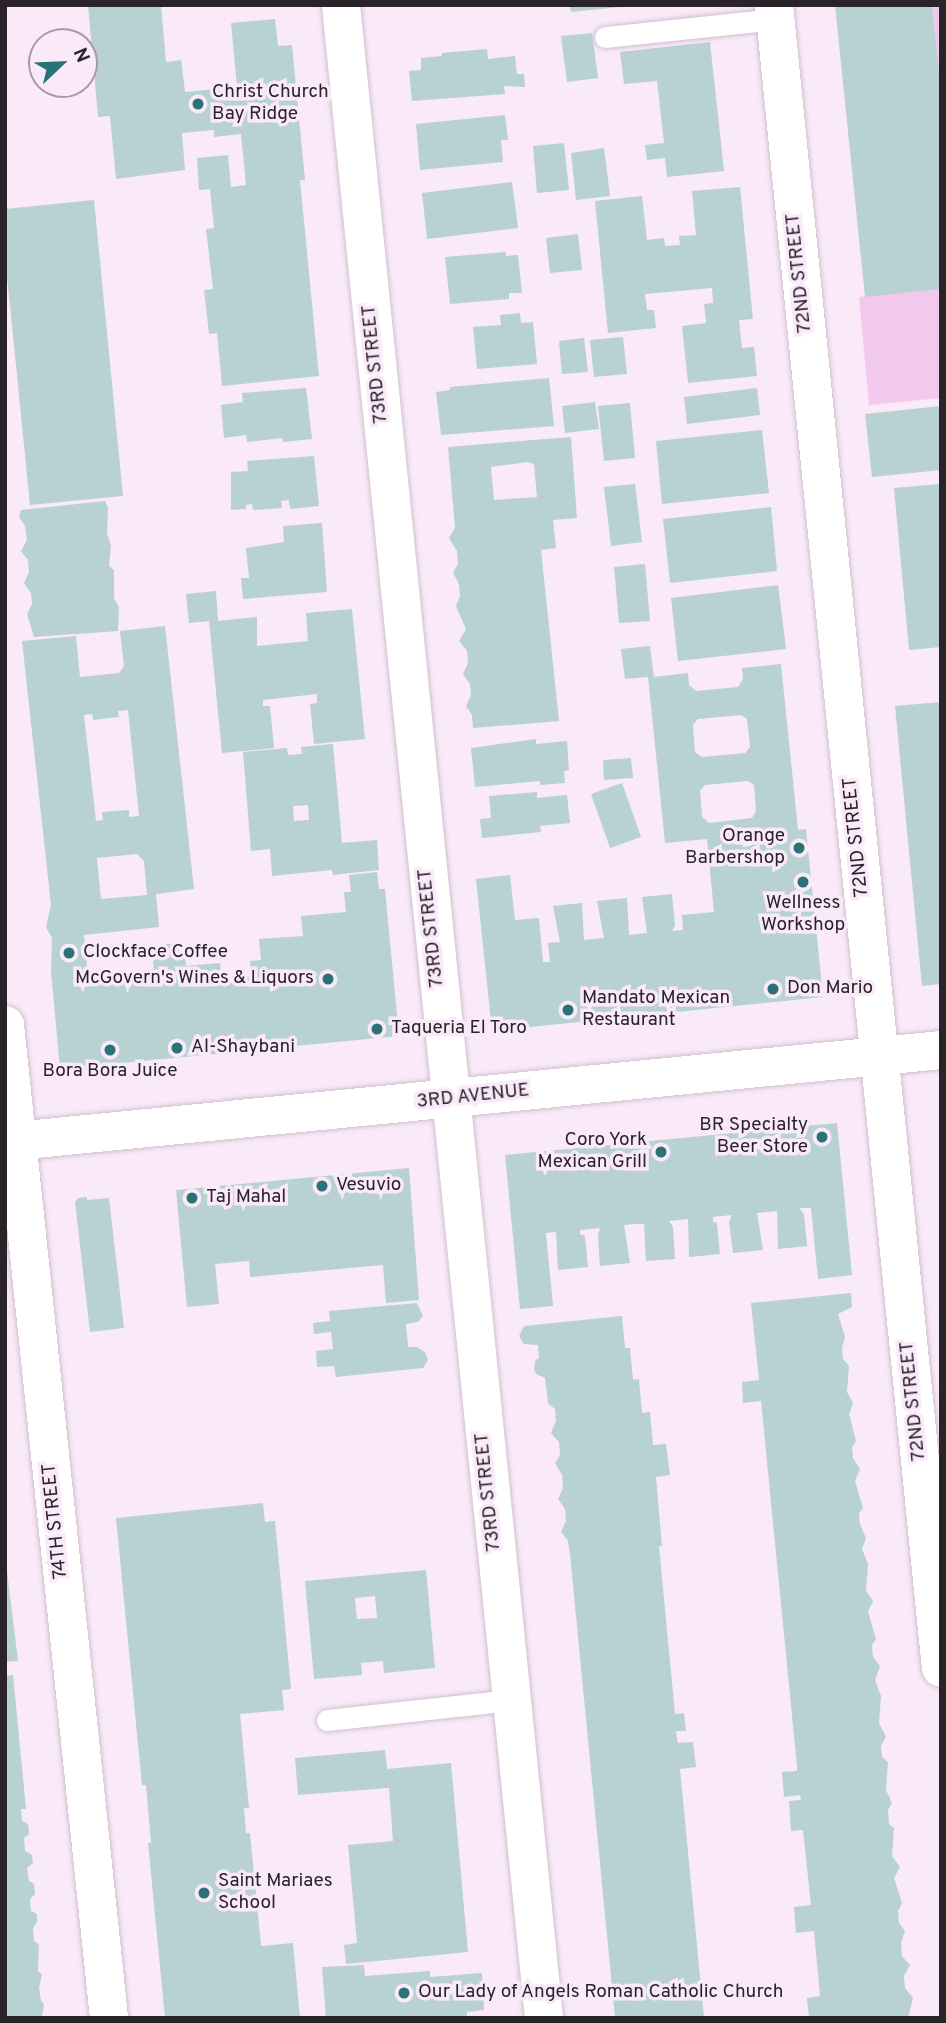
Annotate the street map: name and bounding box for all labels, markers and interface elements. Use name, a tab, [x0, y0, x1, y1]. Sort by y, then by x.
north arrow	[28, 28, 98, 98]
text: N	[67, 45, 94, 67]
place label: Christ Church Bay Ridge	[212, 82, 329, 126]
marker: Christ Church Bay Ridge	[190, 96, 206, 112]
street label: 72ND STREET	[782, 212, 818, 334]
street label: 73RD STREET	[358, 303, 394, 425]
street label: 72ND STREET	[839, 776, 875, 898]
place label: Orange Barbershop	[685, 826, 785, 870]
marker: Orange Barbershop	[791, 840, 807, 856]
street label: 73RD STREET	[414, 867, 450, 989]
marker: Wellness Workshop	[795, 874, 811, 890]
place label: Wellness Workshop	[761, 893, 845, 937]
place label: Clockface Coffee	[83, 942, 228, 964]
marker: Clockface Coffee	[61, 945, 77, 961]
place label: McGovern's Wines & Liquors	[75, 968, 314, 990]
marker: McGovern's Wines & Liquors	[320, 971, 336, 987]
place label: Don Mario	[787, 978, 873, 1000]
marker: Don Mario	[765, 981, 781, 997]
place label: Mandato Mexican Restaurant	[582, 988, 730, 1032]
marker: Mandato Mexican Restaurant	[560, 1002, 576, 1018]
place label: Taqueria El Toro	[391, 1018, 528, 1040]
marker: Taqueria El Toro	[369, 1021, 385, 1037]
place label: Al-Shaybani	[191, 1037, 295, 1059]
marker: Al-Shaybani	[169, 1040, 185, 1056]
marker: Bora Bora Juice	[102, 1042, 118, 1058]
place label: Bora Bora Juice	[43, 1061, 177, 1083]
street label: 3RD AVENUE	[415, 1080, 531, 1114]
place label: BR Specialty Beer Store	[699, 1115, 808, 1159]
marker: BR Specialty Beer Store	[814, 1129, 830, 1145]
place label: Coro York Mexican Grill	[538, 1130, 647, 1174]
marker: Coro York Mexican Grill	[653, 1144, 669, 1160]
place label: Vesuvio	[336, 1175, 401, 1197]
marker: Vesuvio	[314, 1178, 330, 1194]
place label: Taj Mahal	[206, 1187, 286, 1209]
marker: Taj Mahal	[184, 1190, 200, 1206]
street label: 72ND STREET	[896, 1340, 932, 1462]
street label: 73RD STREET	[471, 1431, 507, 1553]
street label: 74TH STREET	[39, 1462, 73, 1580]
place label: Saint Mariaes School	[218, 1871, 333, 1915]
marker: Saint Mariaes School	[196, 1885, 212, 1901]
place label: Our Lady of Angels Roman Catholic Church	[418, 1982, 784, 2004]
marker: Our Lady of Angels Roman Catholic Church	[396, 1985, 412, 2001]

